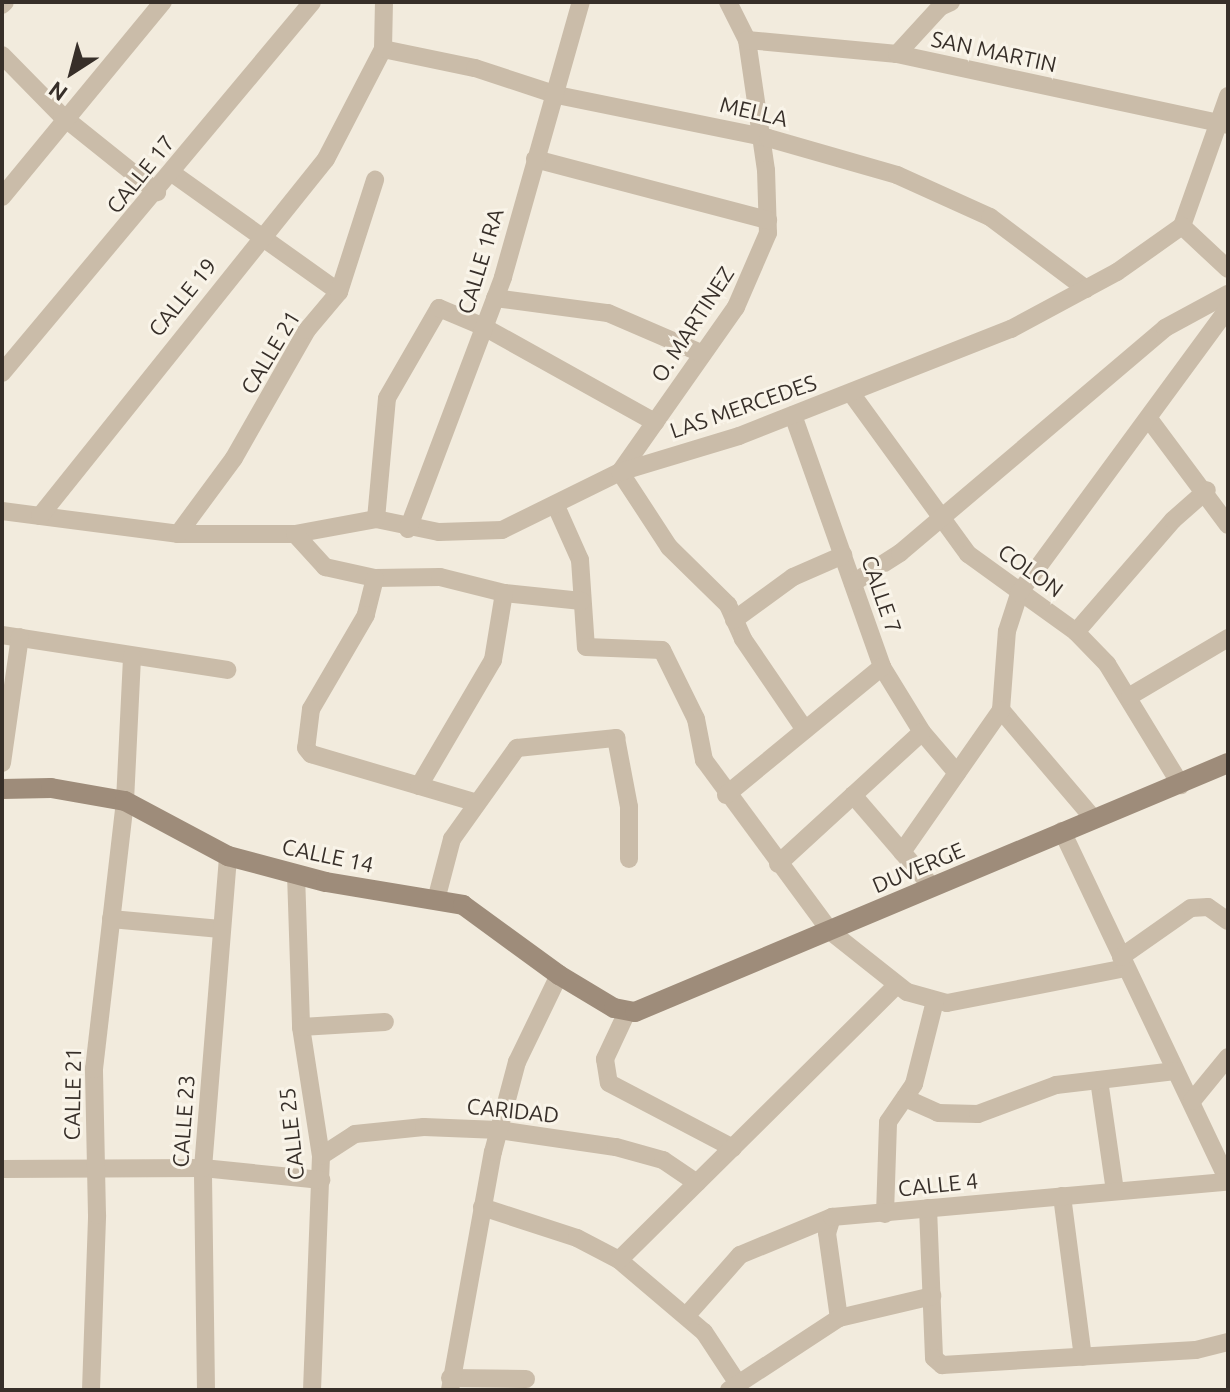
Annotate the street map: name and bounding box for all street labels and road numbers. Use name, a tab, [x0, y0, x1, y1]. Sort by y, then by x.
street label: SAN MARTIN	[929, 25, 1059, 77]
street label: MELLA	[718, 90, 790, 132]
street label: CALLE 17	[101, 130, 179, 218]
street label: CALLE 1RA	[451, 205, 509, 317]
street label: CALLE 19	[143, 253, 221, 341]
street label: O. MARTINEZ	[645, 261, 739, 387]
street label: CALLE 21	[235, 305, 305, 399]
street label: LAS MERCEDES	[666, 369, 820, 443]
street label: COLON	[993, 538, 1069, 602]
street label: CALLE 7	[856, 552, 908, 636]
street label: CALLE 14	[280, 832, 376, 878]
street label: DUVERGE	[868, 836, 968, 898]
street label: CALLE 21	[58, 1047, 86, 1141]
street label: CALLE 23	[167, 1074, 199, 1168]
street label: CALLE 25	[273, 1086, 309, 1182]
street label: CARIDAD	[465, 1092, 561, 1128]
street label: CALLE 4	[897, 1167, 979, 1201]

